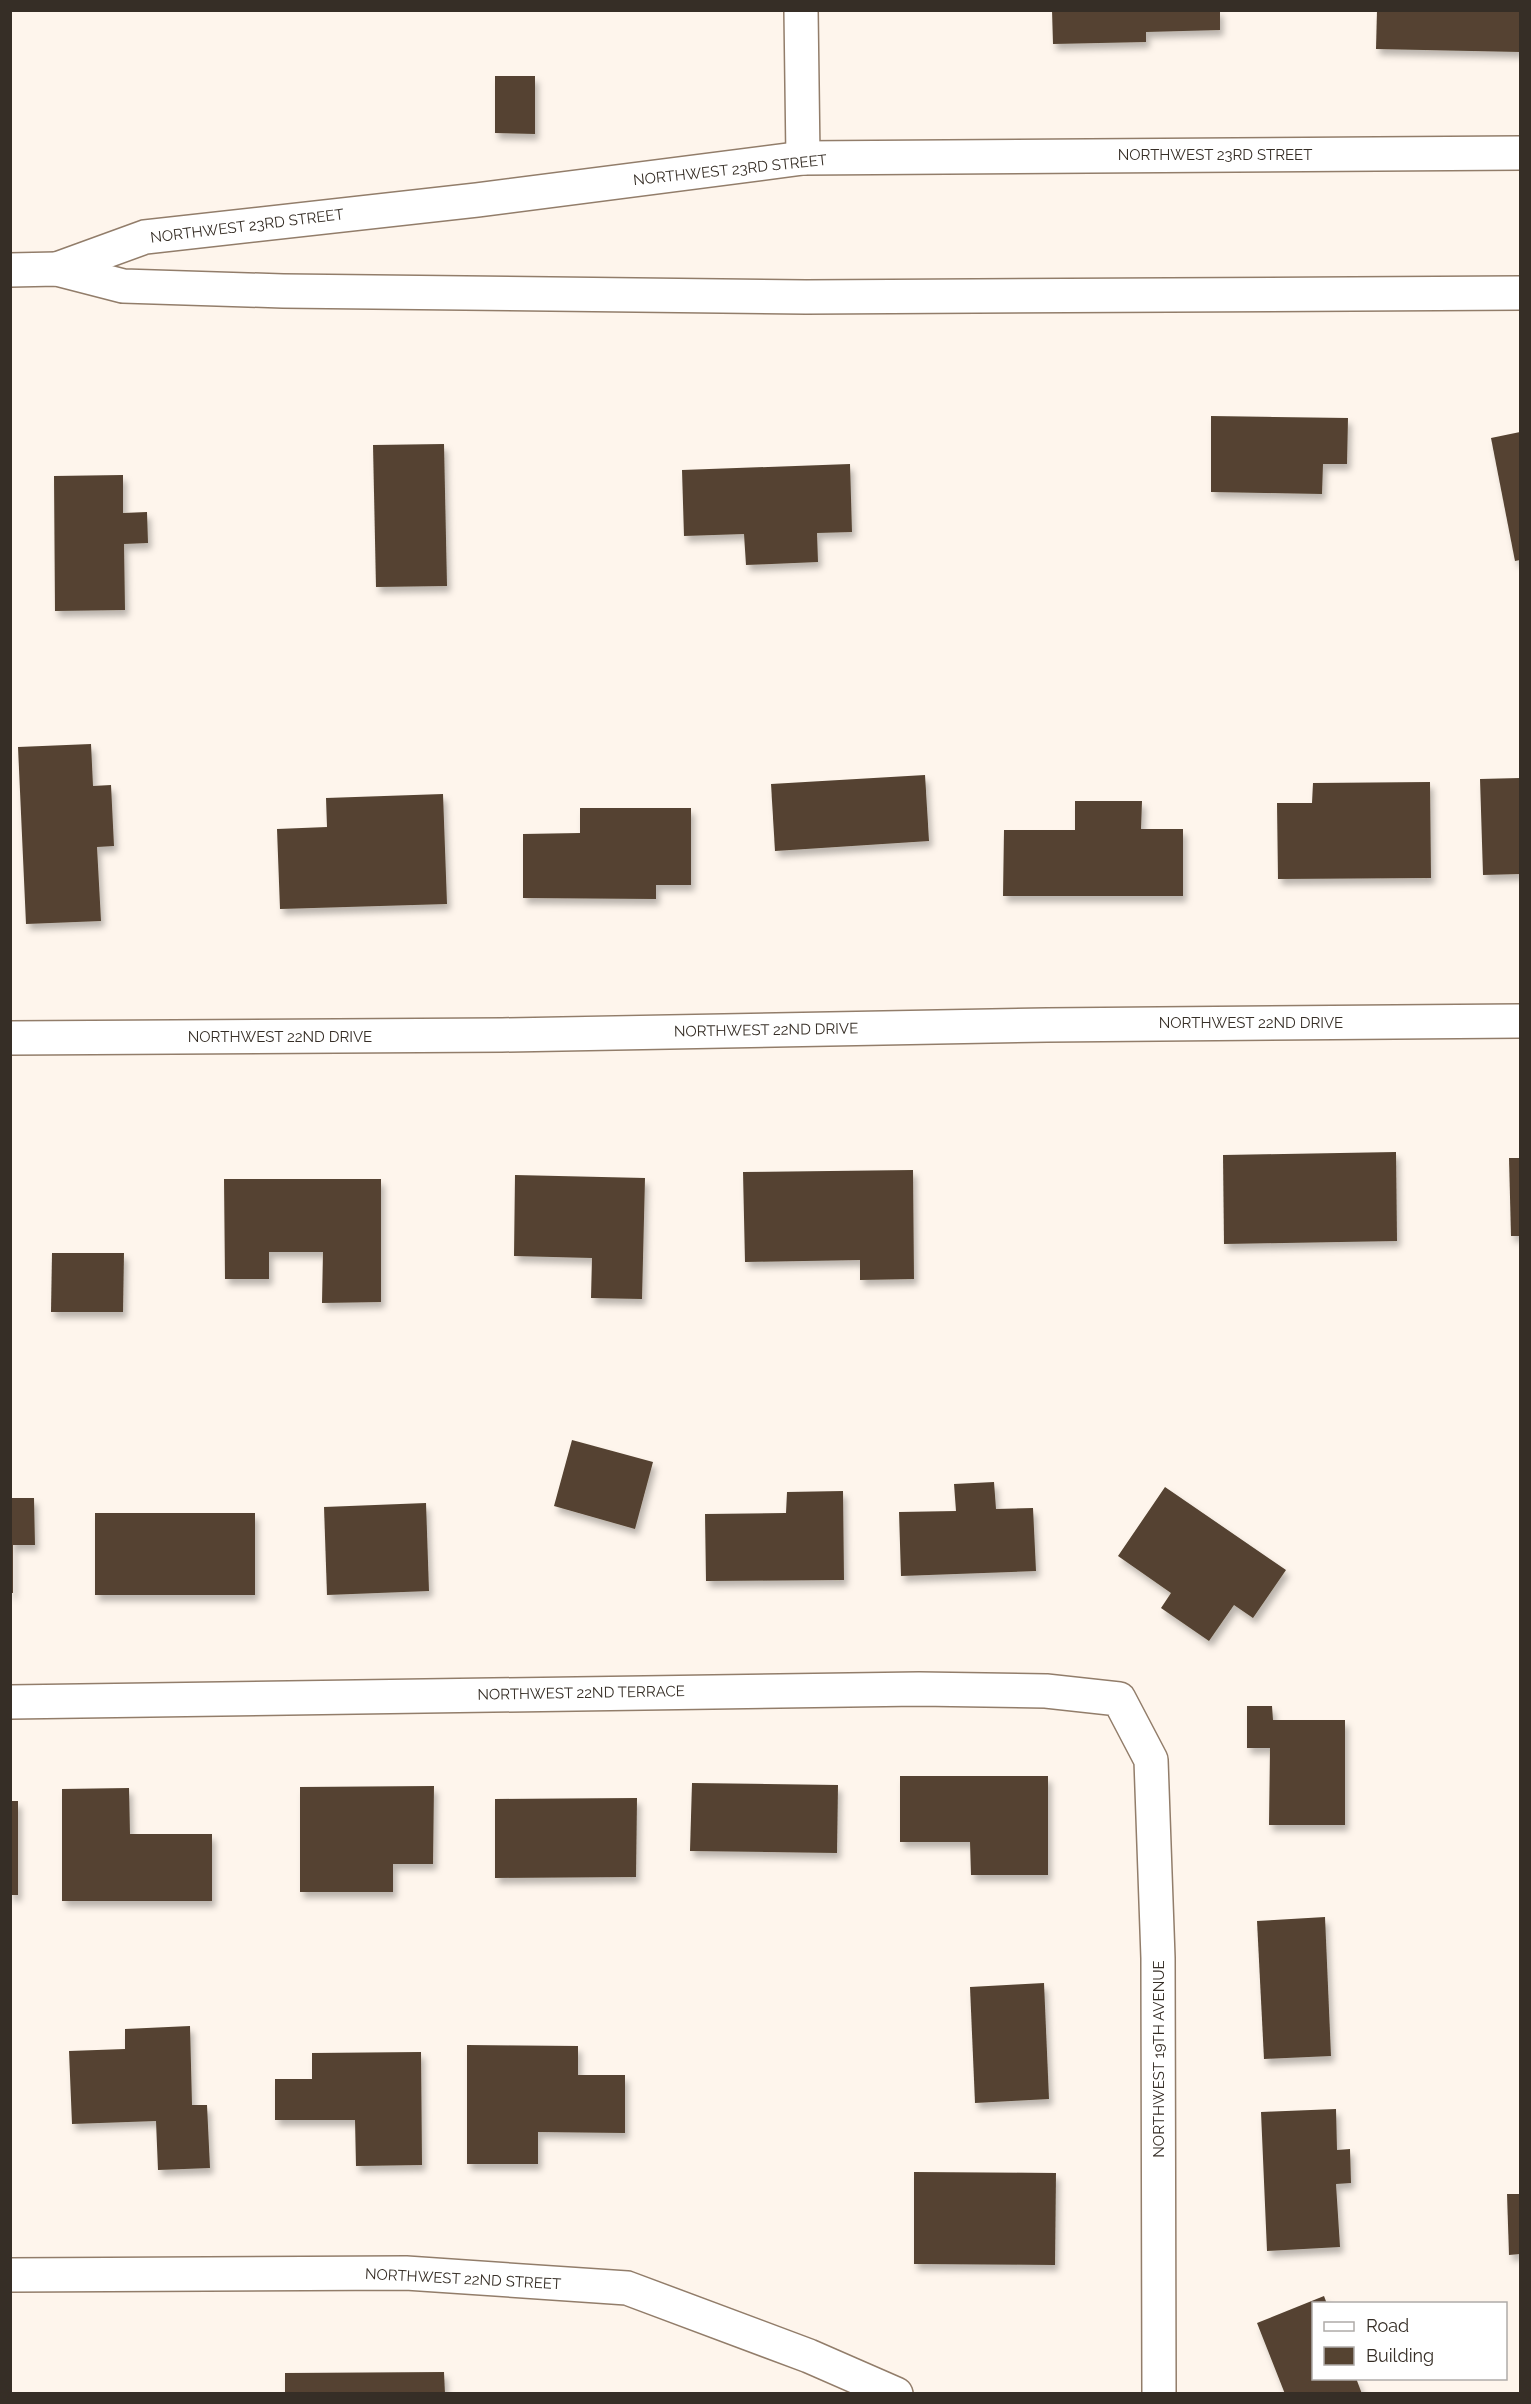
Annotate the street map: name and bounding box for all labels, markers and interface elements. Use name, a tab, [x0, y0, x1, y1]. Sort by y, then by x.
street label: NORTHWEST 23RD STREET	[1118, 146, 1312, 164]
street label: NORTHWEST 23RD STREET	[632, 151, 828, 189]
street label: NORTHWEST 23RD STREET	[149, 205, 345, 247]
street label: NORTHWEST 22ND DRIVE	[1159, 1014, 1343, 1032]
street label: NORTHWEST 22ND DRIVE	[674, 1019, 858, 1041]
street label: NORTHWEST 22ND DRIVE	[188, 1028, 372, 1046]
street label: NORTHWEST 22ND TERRACE	[477, 1682, 685, 1704]
street label: NORTHWEST 19TH AVENUE	[1150, 1960, 1168, 2158]
street label: NORTHWEST 22ND STREET	[364, 2265, 562, 2293]
legend	[1312, 2302, 1507, 2380]
text: Road	[1366, 2315, 1409, 2336]
text: Building	[1366, 2345, 1434, 2366]

